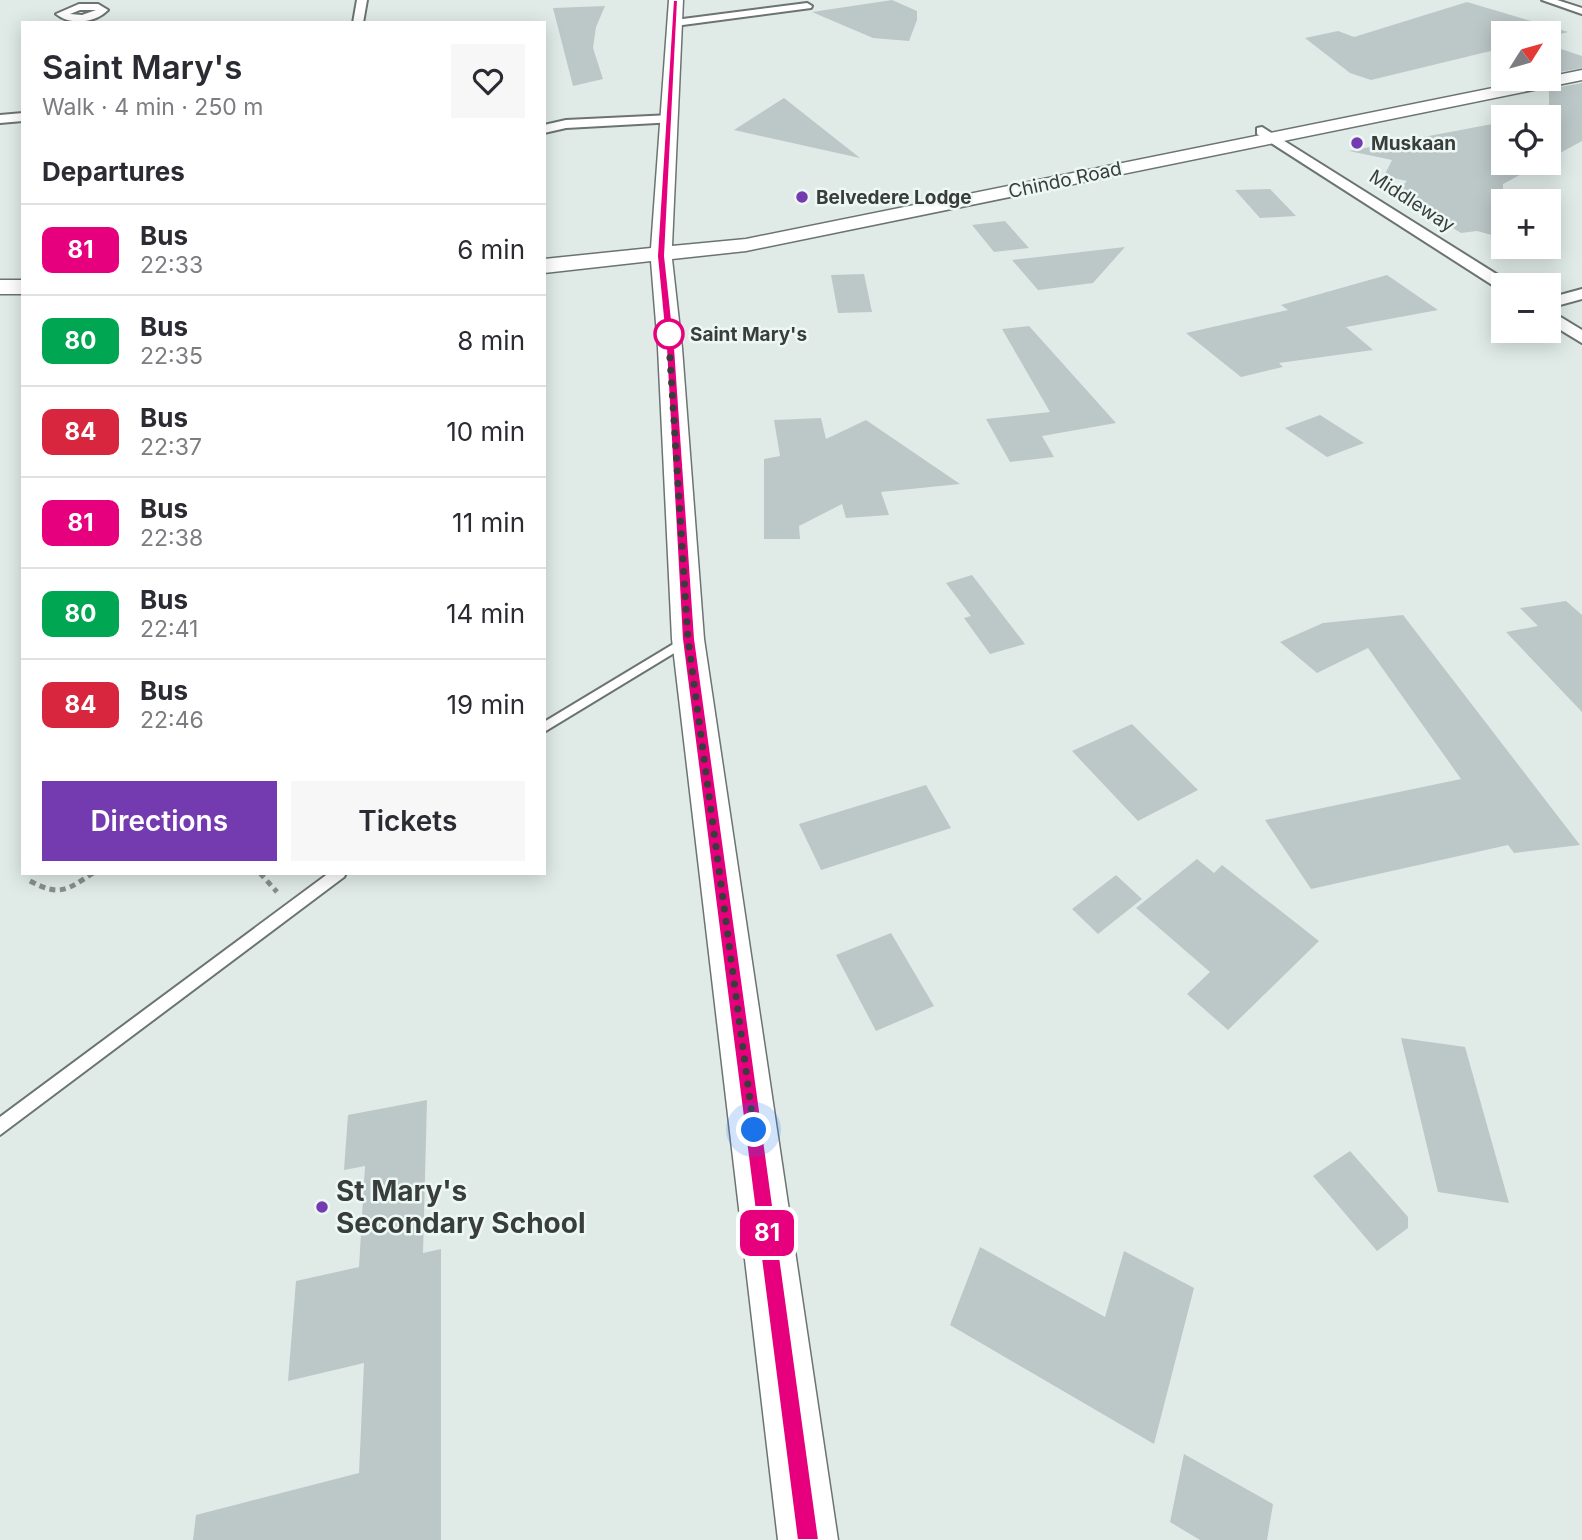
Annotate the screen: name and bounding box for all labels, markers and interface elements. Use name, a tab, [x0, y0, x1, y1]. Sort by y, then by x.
north arrow	[1491, 21, 1561, 91]
map controls	[1491, 21, 1561, 343]
button: heart	[451, 44, 525, 118]
text: Saint Mary's	[42, 47, 242, 87]
text: Walk · 4 min · 250 m	[42, 93, 264, 121]
button: locate	[1491, 105, 1561, 175]
place label: Muskaan	[1371, 132, 1456, 155]
marker: Muskaan	[1349, 135, 1365, 151]
text: Departures	[42, 156, 185, 187]
street label: Chindo Road	[1006, 157, 1124, 203]
street label: Middleway	[1365, 165, 1459, 237]
place label: Belvedere Lodge	[816, 186, 972, 209]
marker: Belvedere Lodge	[794, 189, 810, 205]
button: +	[1491, 189, 1561, 259]
text: Bus	[140, 220, 188, 251]
text: 6 min	[457, 234, 525, 265]
text: 81	[68, 235, 93, 264]
text: 22:33	[140, 251, 203, 279]
button: −	[1491, 273, 1561, 343]
text: Bus	[140, 311, 188, 342]
marker: Saint Mary's	[654, 319, 684, 349]
place label: Saint Mary's	[690, 323, 807, 346]
text: 8 min	[457, 325, 525, 356]
text: 80	[65, 326, 96, 355]
text: 22:35	[140, 342, 203, 370]
text: Bus	[140, 402, 188, 433]
text: 10 min	[446, 416, 525, 447]
text: 84	[65, 417, 96, 446]
text: 22:37	[140, 433, 202, 461]
text: Bus	[140, 493, 188, 524]
text: 11 min	[452, 507, 525, 538]
text: 81	[68, 508, 93, 537]
text: 22:38	[140, 524, 203, 552]
text: Bus	[140, 584, 188, 615]
text: 14 min	[446, 598, 525, 629]
text: 80	[65, 599, 96, 628]
text: 22:41	[140, 615, 198, 643]
text: Bus	[140, 675, 188, 706]
text: 19 min	[447, 689, 525, 720]
text: 84	[65, 690, 96, 719]
text: 22:46	[140, 706, 204, 734]
button: Directions	[42, 781, 277, 861]
button: Tickets	[291, 781, 525, 861]
your location	[736, 1112, 771, 1147]
place label: St Mary's Secondary School	[336, 1174, 586, 1240]
marker: St Mary's Secondary School	[314, 1199, 330, 1215]
line badge: 81	[736, 1210, 798, 1256]
text: 81	[754, 1218, 780, 1247]

